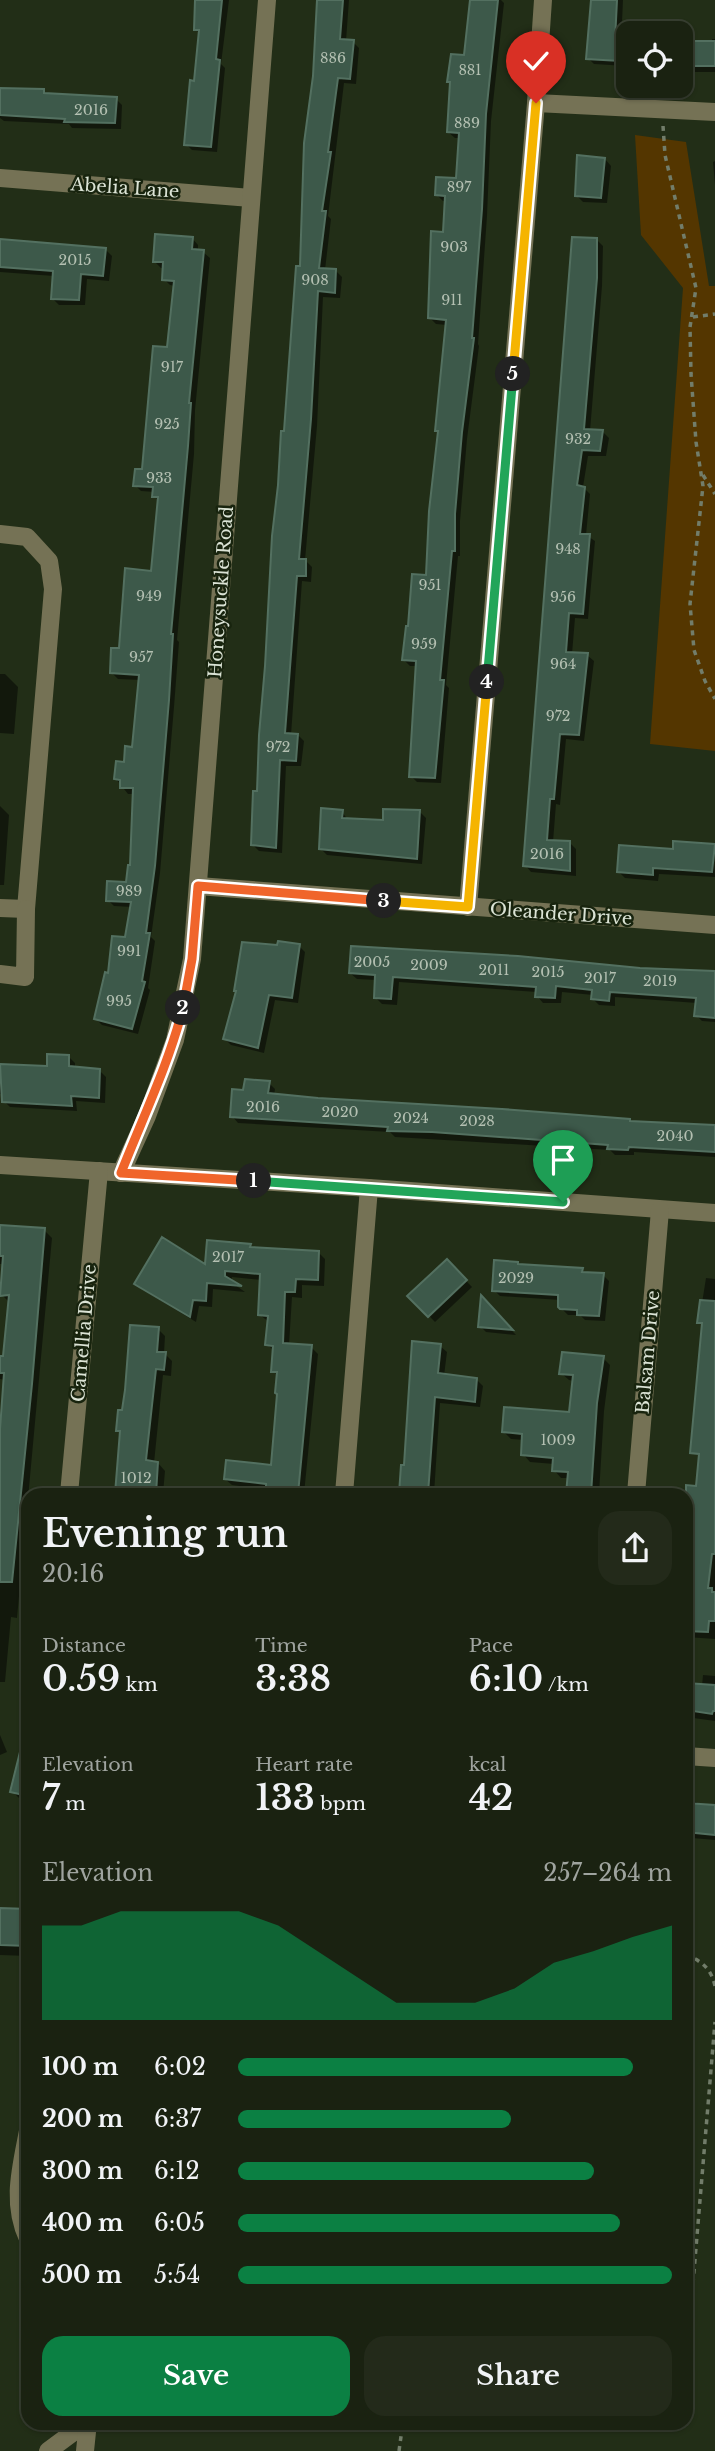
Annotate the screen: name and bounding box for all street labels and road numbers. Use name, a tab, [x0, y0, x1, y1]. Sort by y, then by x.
street label: Abelia Lane	[69, 173, 180, 203]
street label: Honeysuckle Road	[204, 506, 238, 678]
street label: Oleander Drive	[489, 898, 633, 930]
street label: Camellia Drive	[67, 1263, 101, 1403]
street label: Balsam Drive	[632, 1289, 664, 1415]

